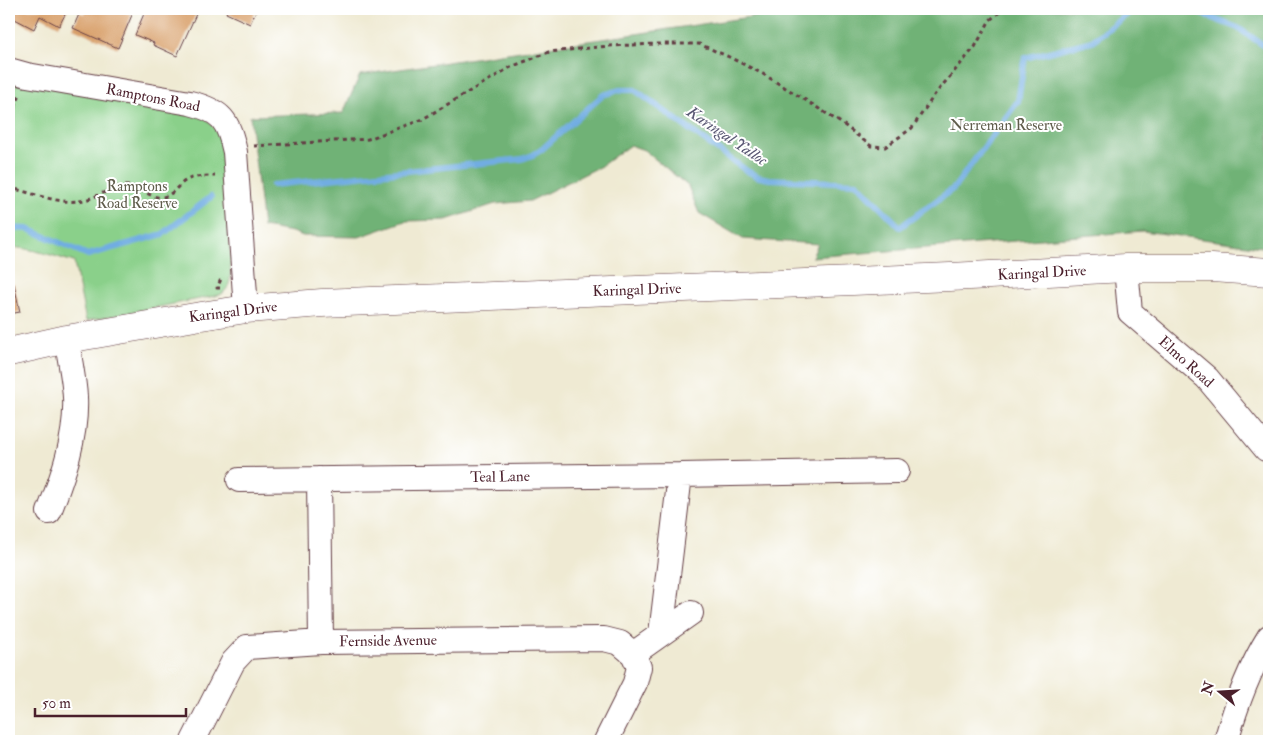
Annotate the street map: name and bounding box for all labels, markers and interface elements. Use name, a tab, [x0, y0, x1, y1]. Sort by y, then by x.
street label: Ramptons Road	[104, 80, 202, 118]
water label: Karingal Yalloc	[682, 101, 772, 171]
park label: Nerreman Reserve	[950, 116, 1062, 135]
park label: Ramptons Road Reserve	[96, 177, 178, 213]
street label: Karingal Drive	[997, 261, 1087, 285]
street label: Karingal Drive	[592, 279, 682, 301]
street label: Karingal Drive	[188, 297, 278, 327]
street label: Elmo Road	[1154, 332, 1218, 392]
street label: Teal Lane	[470, 467, 530, 487]
street label: Fernside Avenue	[339, 631, 437, 651]
north arrow	[1196, 668, 1246, 718]
text: N	[1198, 679, 1218, 698]
scale bar	[35, 685, 186, 717]
text: 50 m	[42, 694, 71, 713]

